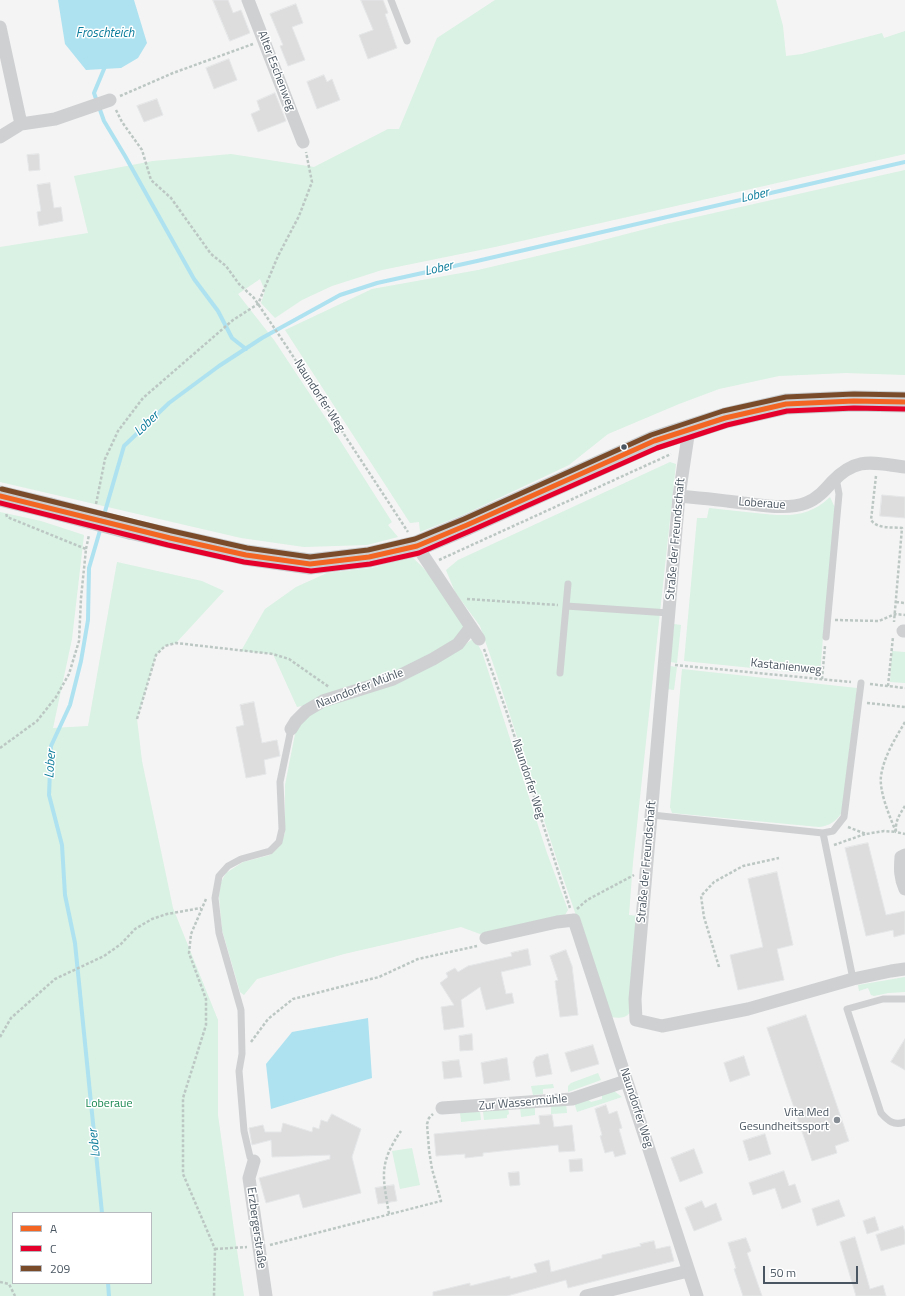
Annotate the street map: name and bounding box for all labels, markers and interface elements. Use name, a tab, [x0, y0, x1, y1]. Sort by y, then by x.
water label: Froschteich	[76, 26, 134, 42]
street label: Alter Eschenweg	[254, 29, 298, 113]
water label: Lober	[739, 185, 771, 207]
water label: Lober	[423, 258, 455, 280]
street label: Naundorfer Weg	[290, 357, 348, 435]
water label: Lober	[131, 408, 163, 440]
unlabelled marker	[619, 442, 629, 452]
street label: Straße der Freundschaft	[663, 477, 689, 601]
street label: Loberaue	[738, 495, 786, 513]
street label: Kastanienweg	[750, 656, 822, 678]
street label: Naundorfer Mühle	[314, 666, 406, 712]
street label: Naundorfer Weg	[508, 737, 548, 821]
water label: Lober	[42, 749, 60, 779]
street label: Straße der Freundschaft	[634, 800, 660, 924]
street label: Naundorfer Weg	[616, 1066, 656, 1150]
street label: Zur Wassermühle	[478, 1092, 568, 1114]
park label: Loberaue	[86, 1097, 132, 1111]
place label: Vita Med Gesundheitssport	[739, 1106, 829, 1134]
marker: Vita Med Gesundheitssport	[832, 1115, 842, 1125]
water label: Lober	[86, 1128, 104, 1158]
street label: Erzbergerstraße	[243, 1186, 269, 1270]
legend	[12, 1212, 152, 1284]
text: A	[50, 1219, 57, 1238]
text: C	[50, 1239, 57, 1258]
scale bar	[765, 1258, 860, 1284]
text: 209	[50, 1259, 70, 1278]
text: 50 m	[770, 1263, 796, 1282]

